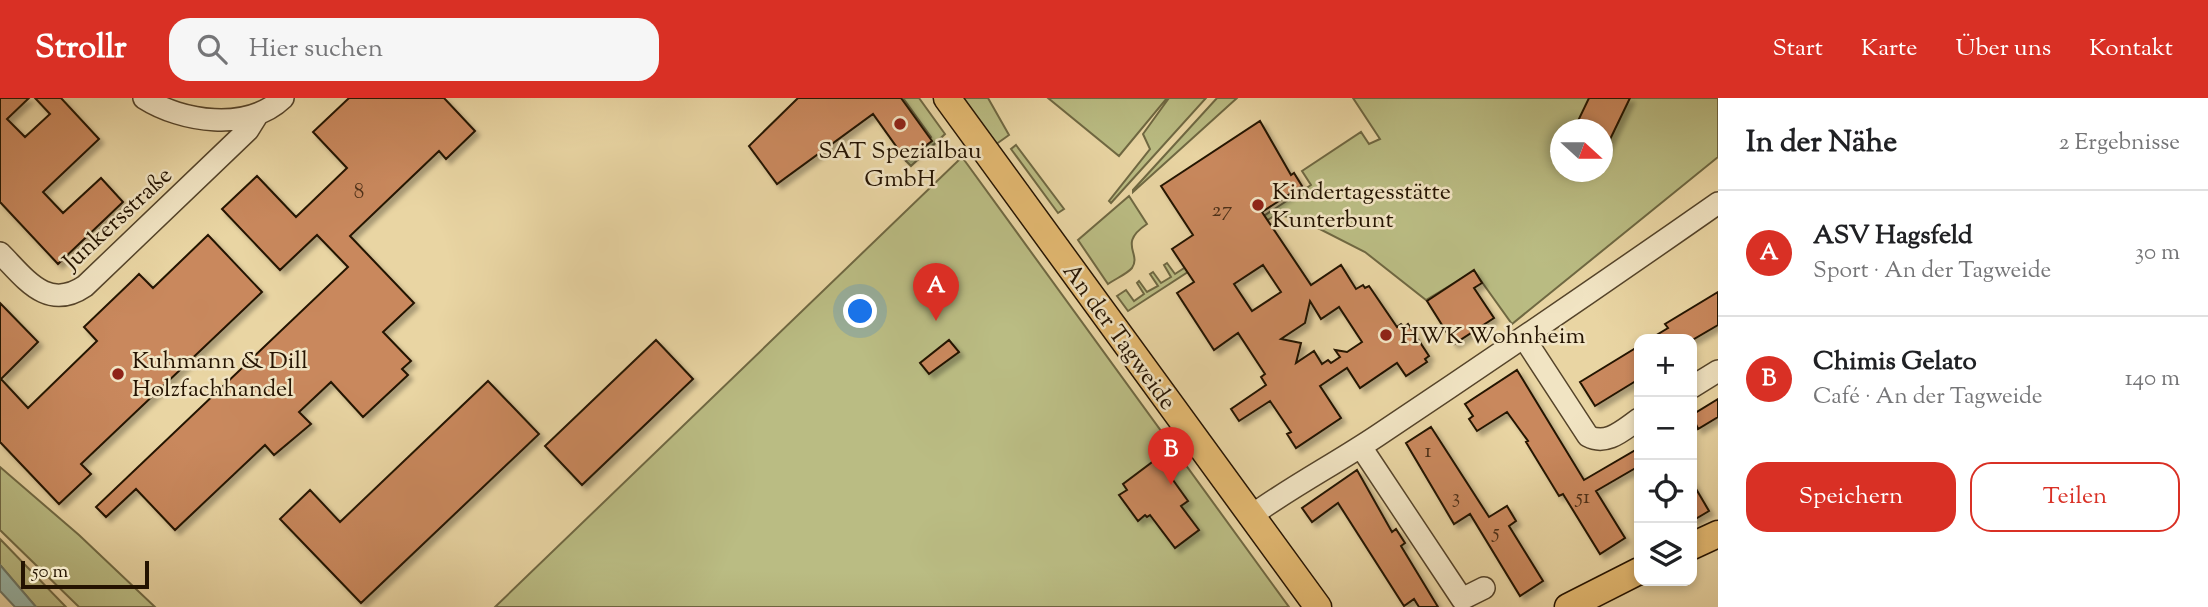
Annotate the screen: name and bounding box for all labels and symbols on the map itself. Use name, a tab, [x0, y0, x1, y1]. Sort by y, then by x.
marker: SAT Spezialbau GmbH	[892, 116, 908, 132]
north arrow	[1550, 119, 1613, 182]
place label: SAT Spezialbau GmbH	[818, 135, 982, 197]
street label: Junkersstraße	[55, 160, 181, 281]
place label: Kindertagesstätte Kunterbunt	[1272, 176, 1451, 238]
house number: 8	[354, 178, 364, 208]
house number: 27	[1212, 196, 1233, 226]
marker: Kindertagesstätte Kunterbunt	[1250, 197, 1266, 213]
street label: An der Tagweide	[1053, 257, 1183, 418]
pin: A	[913, 263, 959, 321]
your location	[843, 294, 877, 328]
place label: HWK Wohnheim	[1400, 320, 1586, 354]
marker: HWK Wohnheim	[1378, 327, 1394, 343]
place label: Kuhmann & Dill Holzfachhandel	[132, 345, 308, 407]
marker: Kuhmann & Dill Holzfachhandel	[110, 366, 126, 382]
pin: B	[1148, 427, 1194, 485]
house number: 1	[1424, 437, 1432, 467]
house number: 3	[1452, 483, 1460, 513]
house number: 51	[1575, 483, 1590, 513]
house number: 5	[1491, 518, 1500, 548]
scale bar	[21, 558, 149, 590]

